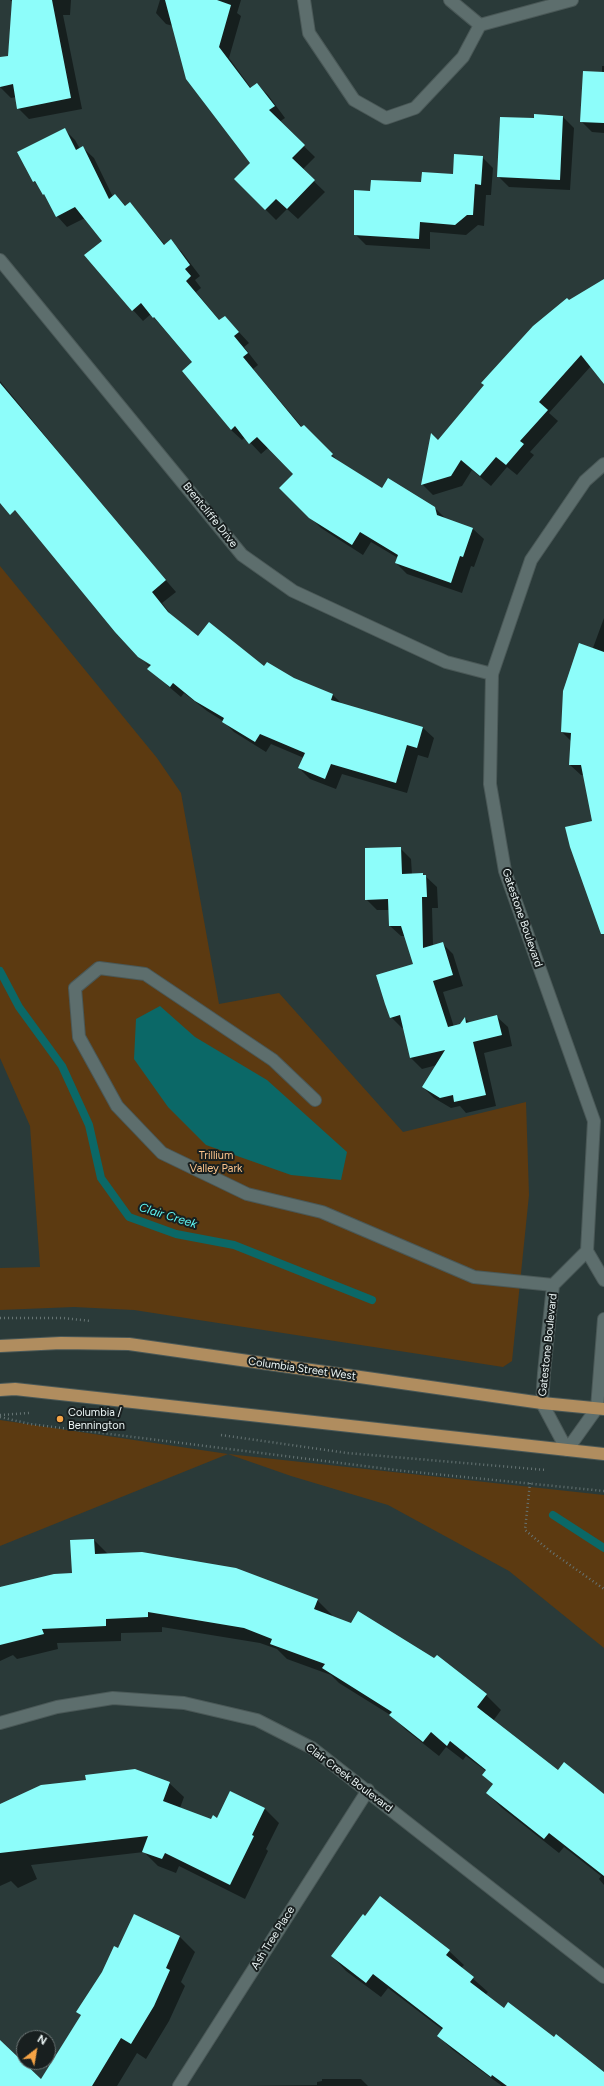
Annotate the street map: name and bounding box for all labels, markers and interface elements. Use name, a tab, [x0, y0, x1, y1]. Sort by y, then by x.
street label: Brentcliffe Drive	[180, 480, 240, 550]
street label: Gatestone Boulevard	[499, 867, 545, 969]
park label: Trillium Valley Park	[190, 1149, 242, 1175]
water label: Clair Creek	[137, 1200, 199, 1232]
street label: Gatestone Boulevard	[536, 1293, 560, 1397]
street label: Columbia Street West	[247, 1355, 357, 1383]
place label: Columbia / Bennington	[68, 1406, 125, 1432]
marker: Columbia / Bennington	[55, 1414, 65, 1424]
street label: Clair Creek Boulevard	[303, 1741, 395, 1815]
street label: Ash Tree Place	[248, 1904, 298, 1972]
north arrow	[16, 2030, 56, 2070]
text: N	[35, 2032, 49, 2048]

